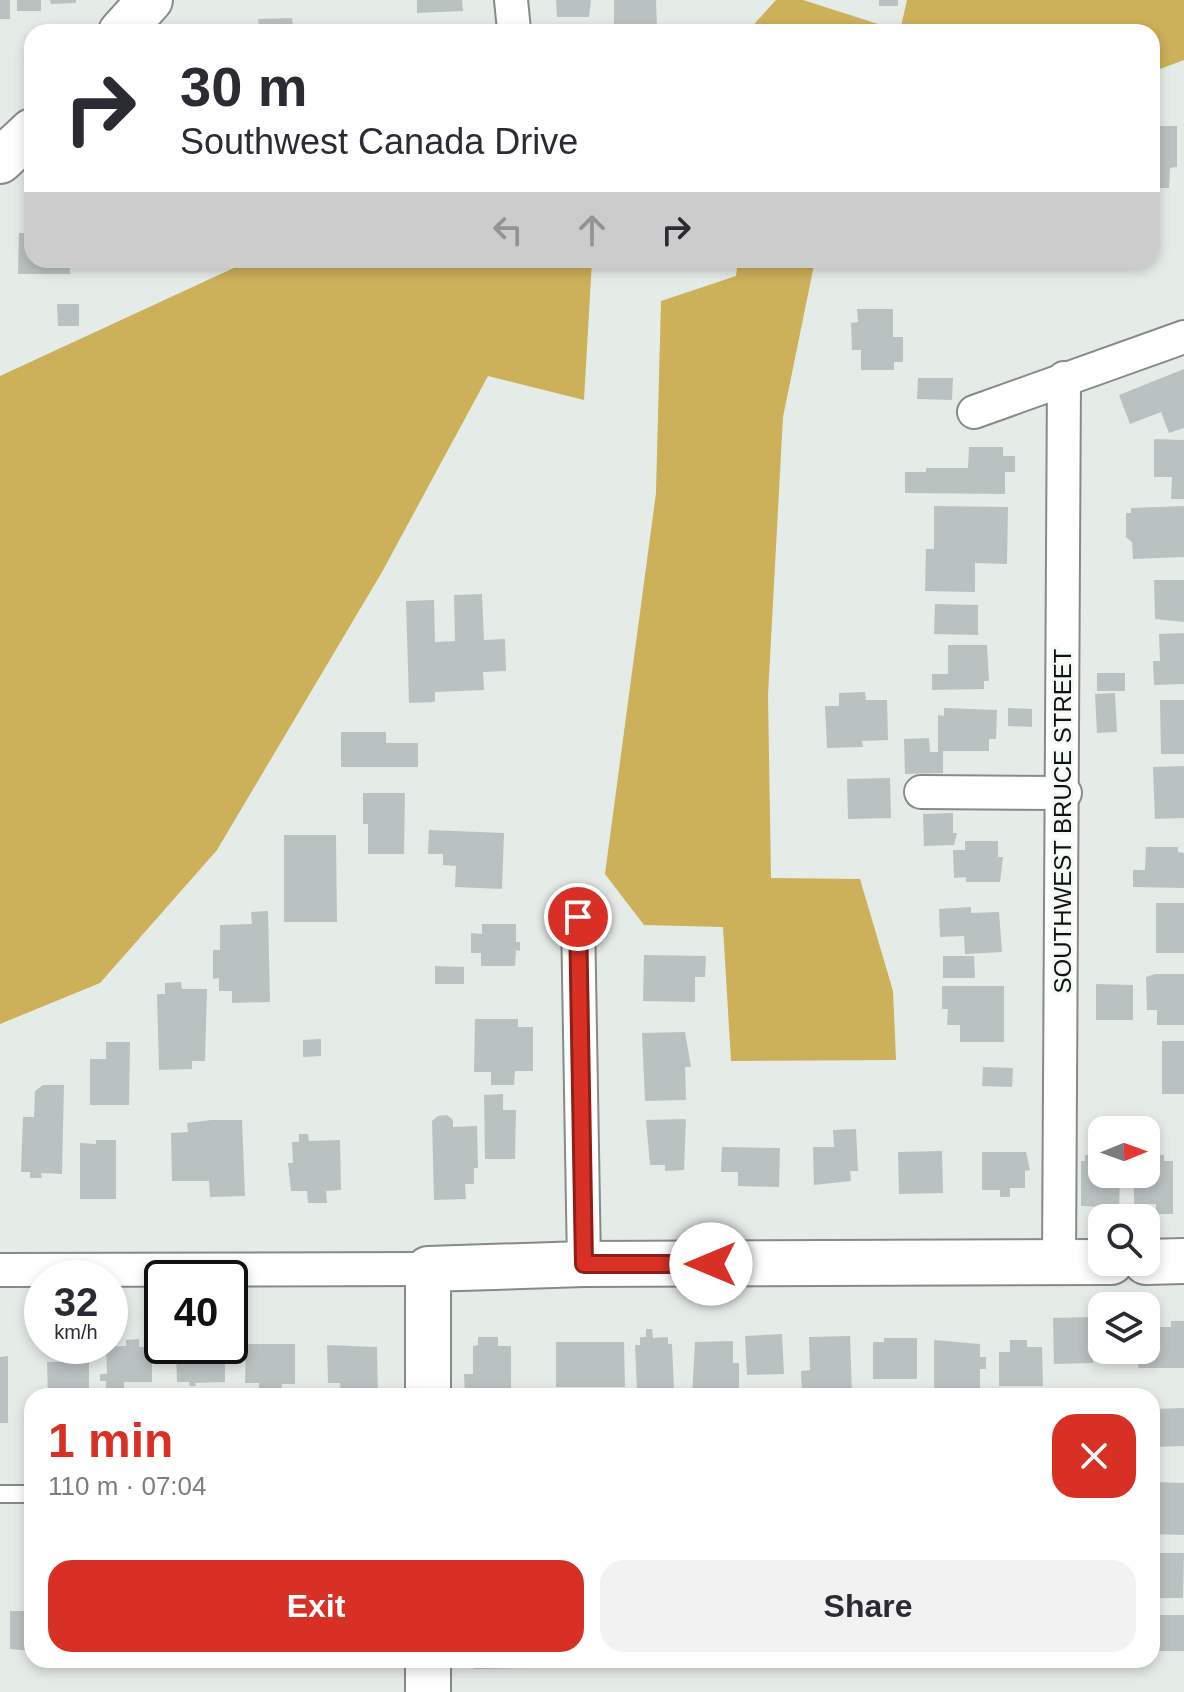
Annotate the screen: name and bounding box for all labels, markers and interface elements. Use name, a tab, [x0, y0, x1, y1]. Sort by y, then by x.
text: 30 m	[180, 55, 308, 118]
icon: right	[48, 56, 152, 160]
text: Southwest Canada Drive	[180, 121, 578, 162]
icon: left	[486, 208, 530, 252]
icon: ahead	[570, 208, 614, 252]
icon: right	[654, 208, 698, 252]
street label: SOUTHWEST BRUCE STREET	[1049, 648, 1076, 993]
pin	[544, 883, 612, 951]
icon: arrive	[556, 895, 600, 939]
north arrow	[1088, 1116, 1160, 1188]
map controls	[1088, 1116, 1160, 1364]
button: search	[1088, 1204, 1160, 1276]
position arrow	[669, 1222, 753, 1306]
speed limit sign: 40	[144, 1260, 248, 1364]
text: 32	[54, 1280, 98, 1324]
button: layers	[1088, 1292, 1160, 1364]
text: km/h	[54, 1321, 98, 1343]
text: 1 min	[48, 1414, 173, 1467]
button: close	[1052, 1414, 1136, 1498]
text: 110 m · 07:04	[48, 1471, 207, 1501]
button: Exit	[48, 1560, 584, 1652]
button: Share	[600, 1560, 1136, 1652]

